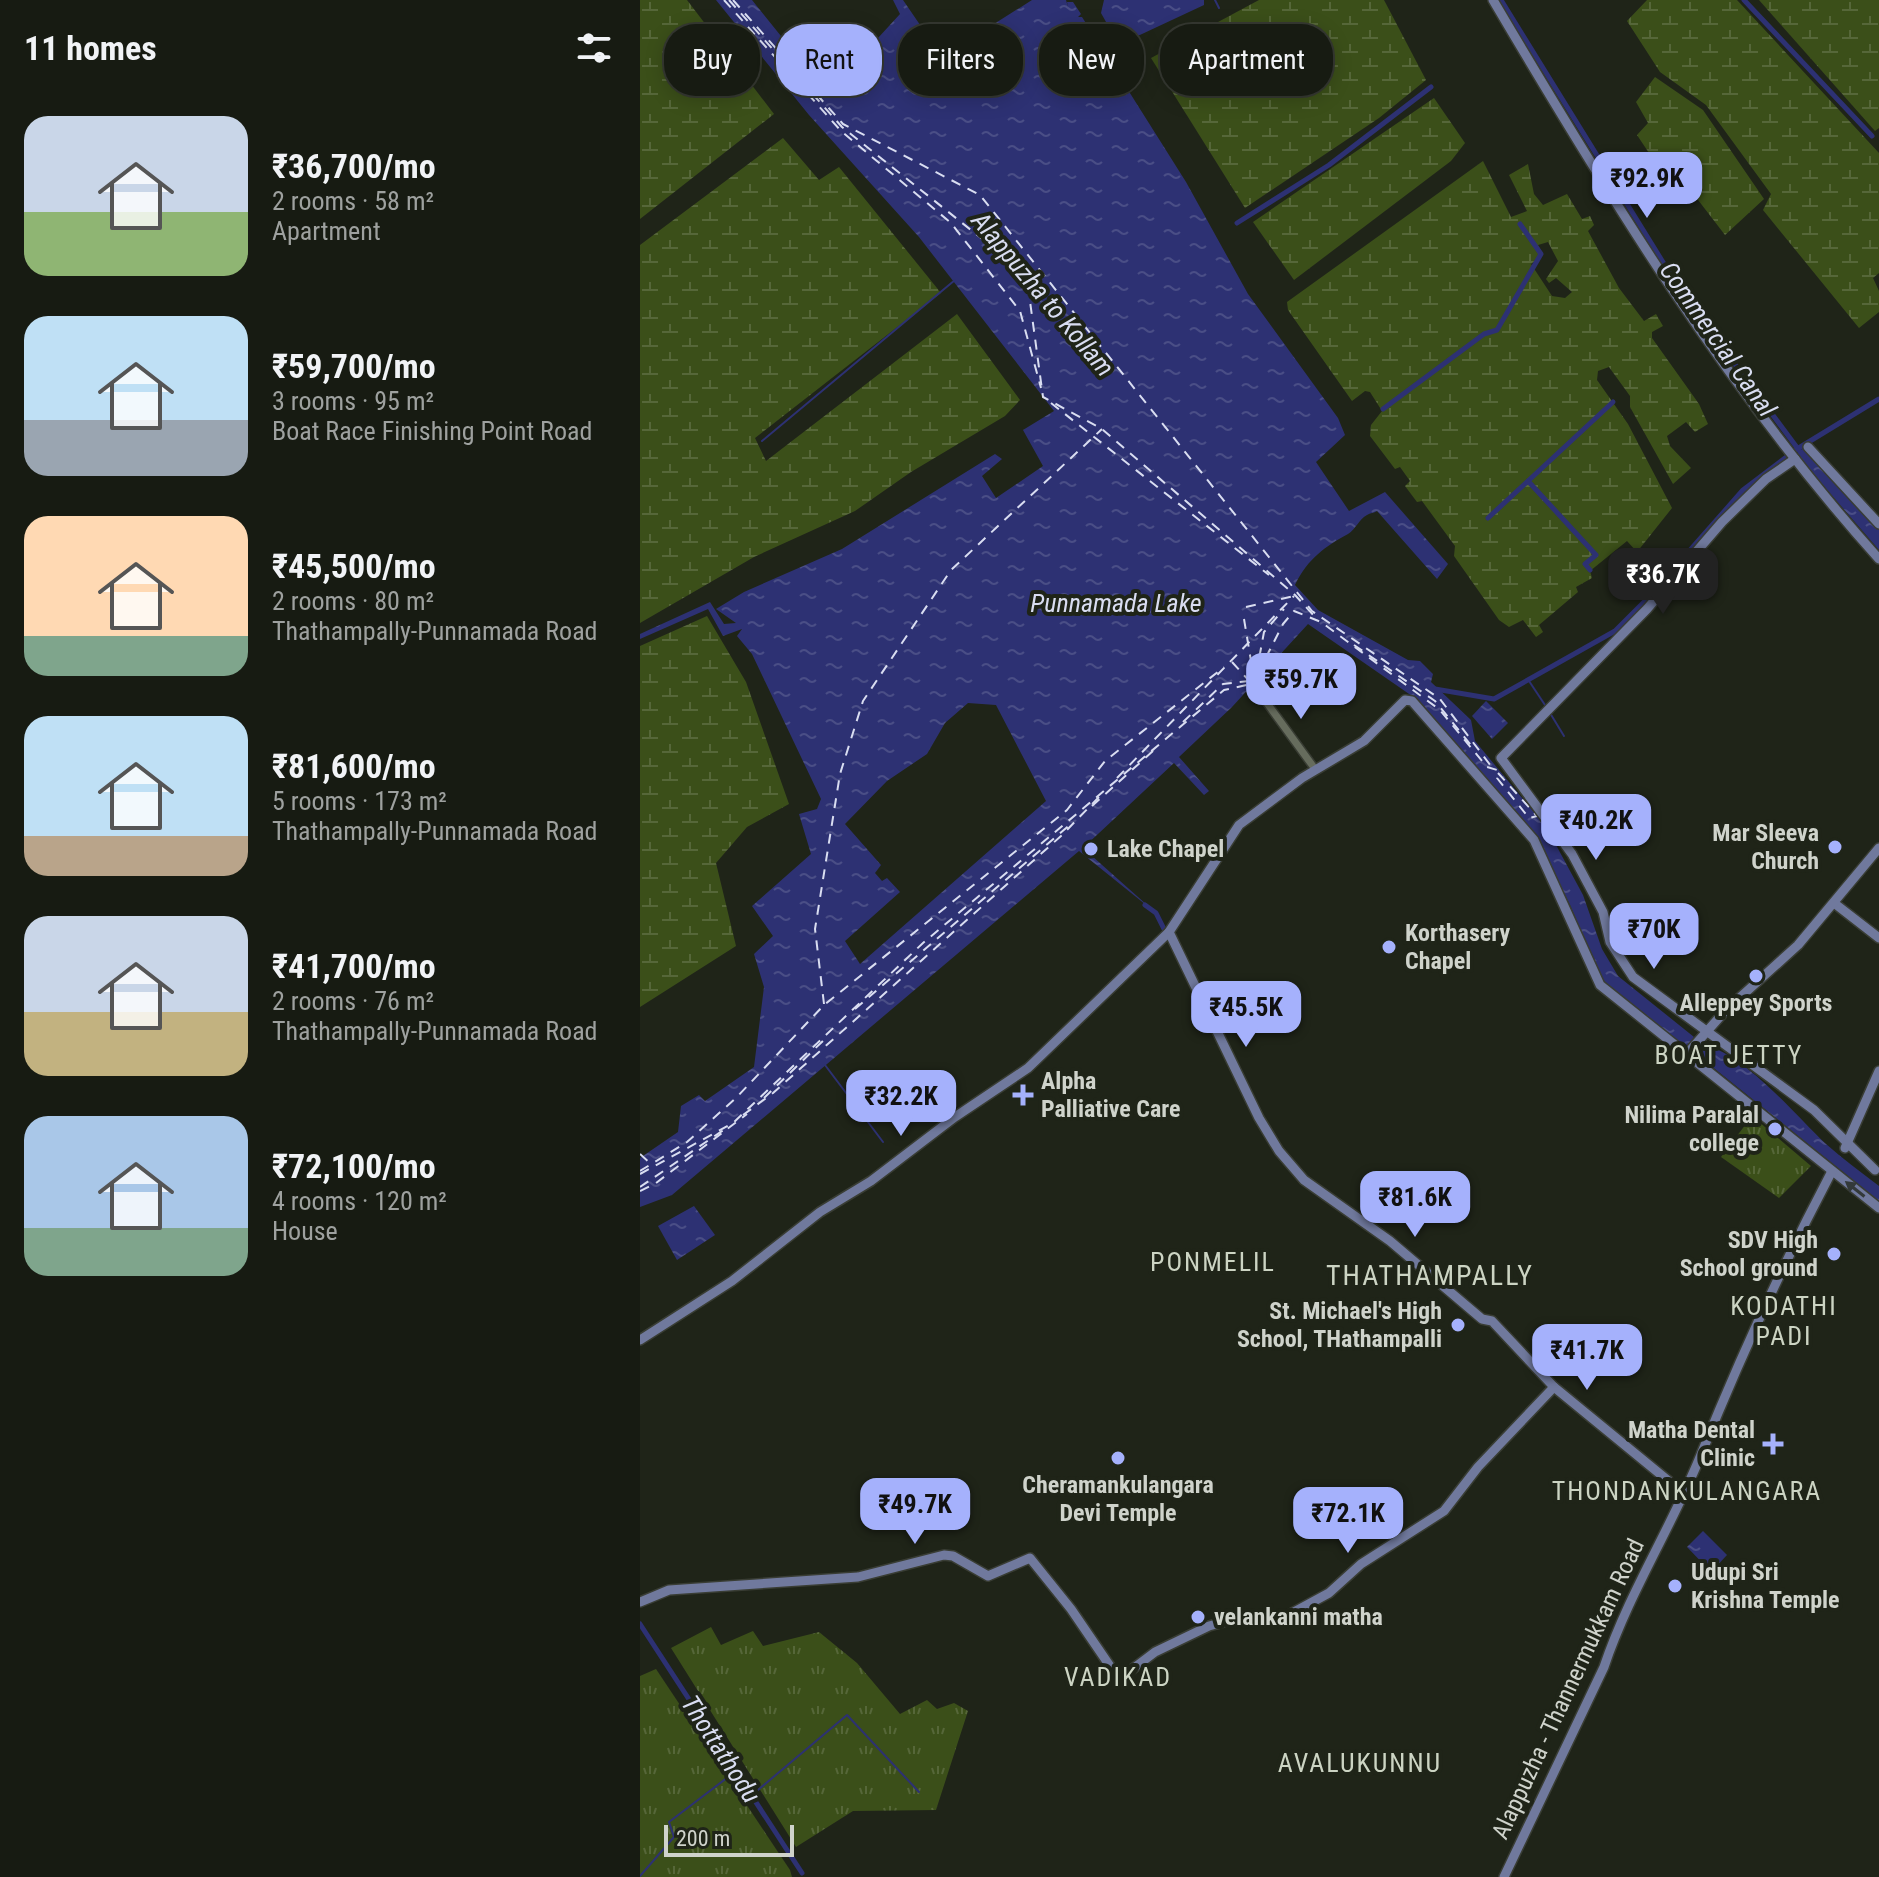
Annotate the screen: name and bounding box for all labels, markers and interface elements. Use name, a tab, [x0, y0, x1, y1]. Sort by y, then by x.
chip: Buy	[664, 24, 760, 96]
chip: Rent	[776, 24, 882, 96]
chip: Filters	[898, 24, 1023, 96]
chip: New	[1039, 24, 1144, 96]
chip: Apartment	[1160, 24, 1333, 96]
icon: filters	[572, 26, 616, 70]
text: 11 homes	[24, 28, 157, 68]
text: ₹36,700/mo	[272, 146, 436, 186]
icon: home	[88, 148, 184, 244]
pin: ₹92.9K	[1582, 152, 1712, 220]
text: ₹92.9K	[1610, 163, 1684, 193]
text: 2 rooms · 58 m²	[272, 186, 434, 216]
water label: Alappuzha to Kollam	[965, 205, 1120, 382]
text: Apartment	[272, 216, 381, 246]
water label: Commercial Canal	[1654, 256, 1783, 423]
text: ₹59,700/mo	[272, 346, 436, 386]
icon: home	[88, 348, 184, 444]
text: 3 rooms · 95 m²	[272, 386, 434, 416]
text: Boat Race Finishing Point Road	[272, 416, 592, 446]
text: ₹45,500/mo	[272, 546, 436, 586]
icon: home	[88, 548, 184, 644]
pin: ₹36.7K	[1598, 548, 1728, 616]
text: ₹36.7K	[1626, 559, 1700, 589]
text: 2 rooms · 80 m²	[272, 586, 434, 616]
water label: Punnamada Lake	[1030, 588, 1202, 618]
text: Thathampally-Punnamada Road	[272, 616, 597, 646]
pin: ₹59.7K	[1236, 653, 1366, 721]
text: ₹59.7K	[1264, 664, 1338, 694]
text: ₹81,600/mo	[272, 746, 436, 786]
icon: home	[88, 748, 184, 844]
text: 5 rooms · 173 m²	[272, 786, 447, 816]
pin: ₹40.2K	[1531, 794, 1661, 862]
text: ₹40.2K	[1559, 805, 1633, 835]
text: Thathampally-Punnamada Road	[272, 816, 597, 846]
place label: Mar Sleeva Church	[1712, 819, 1819, 875]
place label: Lake Chapel	[1107, 835, 1224, 863]
marker: Mar Sleeva Church	[1826, 838, 1844, 856]
marker: Lake Chapel	[1082, 840, 1100, 858]
pin: ₹70K	[1607, 903, 1701, 971]
text: ₹70K	[1628, 914, 1680, 944]
place label: Korthasery Chapel	[1405, 919, 1510, 975]
marker: Korthasery Chapel	[1380, 938, 1398, 956]
text: ₹41,700/mo	[272, 946, 436, 986]
icon: home	[88, 948, 184, 1044]
marker: Alleppey Sports	[1747, 967, 1765, 985]
pin: ₹45.5K	[1181, 981, 1311, 1049]
text: 2 rooms · 76 m²	[272, 986, 434, 1016]
place label: Alleppey Sports	[1680, 989, 1832, 1017]
text: ₹45.5K	[1209, 992, 1283, 1022]
text: Thathampally-Punnamada Road	[272, 1016, 597, 1046]
district label: BOAT JETTY	[1655, 1040, 1803, 1070]
place label: Alpha Palliative Care	[1041, 1067, 1181, 1123]
pin: ₹32.2K	[836, 1070, 966, 1138]
text: ₹32.2K	[864, 1081, 938, 1111]
marker: Alpha Palliative Care	[1012, 1084, 1034, 1106]
place label: Nilima Paralal college	[1624, 1101, 1759, 1157]
marker: Nilima Paralal college	[1766, 1120, 1784, 1138]
text: ₹72,100/mo	[272, 1146, 436, 1186]
icon: home	[88, 1148, 184, 1244]
pin: ₹81.6K	[1350, 1171, 1480, 1239]
text: ₹81.6K	[1378, 1182, 1452, 1212]
one-way arrow	[1845, 1182, 1865, 1198]
text: 4 rooms · 120 m²	[272, 1186, 447, 1216]
text: House	[272, 1216, 338, 1246]
place label: SDV High School ground	[1680, 1226, 1818, 1282]
marker: SDV High School ground	[1825, 1245, 1843, 1263]
district label: PONMELIL	[1150, 1247, 1276, 1277]
district label: THATHAMPALLY	[1326, 1259, 1534, 1292]
district label: KODATHI PADI	[1730, 1291, 1838, 1351]
place label: St. Michael's High School, THathampalli	[1237, 1297, 1442, 1353]
marker: St. Michael's High School, THathampalli	[1449, 1316, 1467, 1334]
pin: ₹41.7K	[1522, 1324, 1652, 1392]
text: ₹41.7K	[1550, 1335, 1624, 1365]
place label: Matha Dental Clinic	[1628, 1416, 1755, 1472]
marker: Matha Dental Clinic	[1762, 1433, 1784, 1455]
marker: Cheramankulangara Devi Temple	[1109, 1449, 1127, 1467]
place label: Cheramankulangara Devi Temple	[1022, 1471, 1214, 1527]
district label: THONDANKULANGARA	[1552, 1476, 1822, 1506]
pin: ₹49.7K	[850, 1478, 980, 1546]
pin: ₹72.1K	[1283, 1487, 1413, 1555]
text: ₹49.7K	[878, 1489, 952, 1519]
text: ₹72.1K	[1311, 1498, 1385, 1528]
street label: Alappuzha - Thannermukkam Road	[1486, 1534, 1650, 1844]
place label: Udupi Sri Krishna Temple	[1691, 1558, 1840, 1614]
marker: Udupi Sri Krishna Temple	[1666, 1577, 1684, 1595]
place label: velankanni matha	[1214, 1603, 1383, 1631]
marker: velankanni matha	[1189, 1608, 1207, 1626]
district label: VADIKAD	[1064, 1662, 1172, 1692]
water label: Thottathodu	[675, 1690, 767, 1808]
district label: AVALUKUNNU	[1278, 1748, 1442, 1778]
scale bar	[664, 1821, 794, 1857]
text: 200 m	[676, 1826, 730, 1851]

